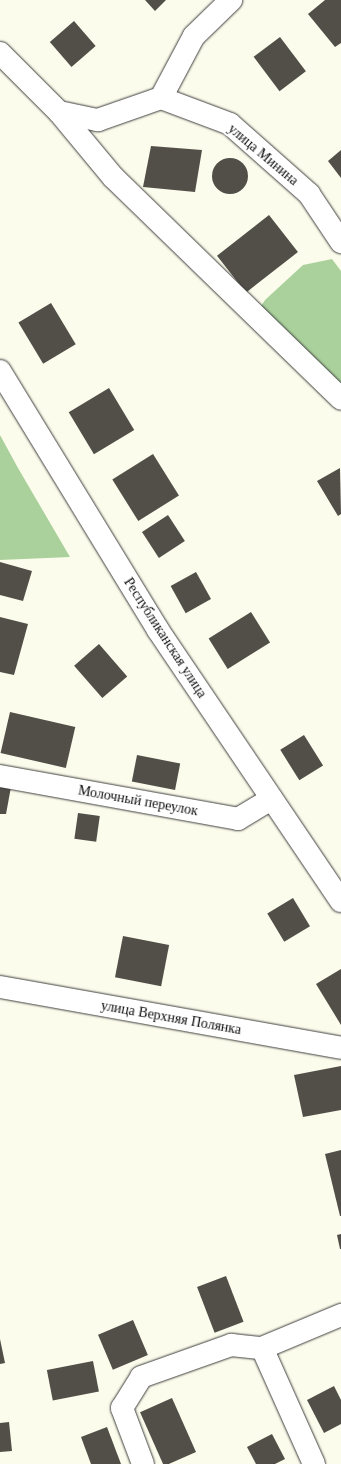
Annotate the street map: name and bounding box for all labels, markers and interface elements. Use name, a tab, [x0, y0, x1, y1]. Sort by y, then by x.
street label: улица Минина	[224, 121, 302, 189]
street label: Республиканская улица	[120, 575, 210, 701]
street label: Молочный переулок	[77, 782, 199, 820]
street label: улица Верхняя Полянка	[100, 997, 242, 1039]

